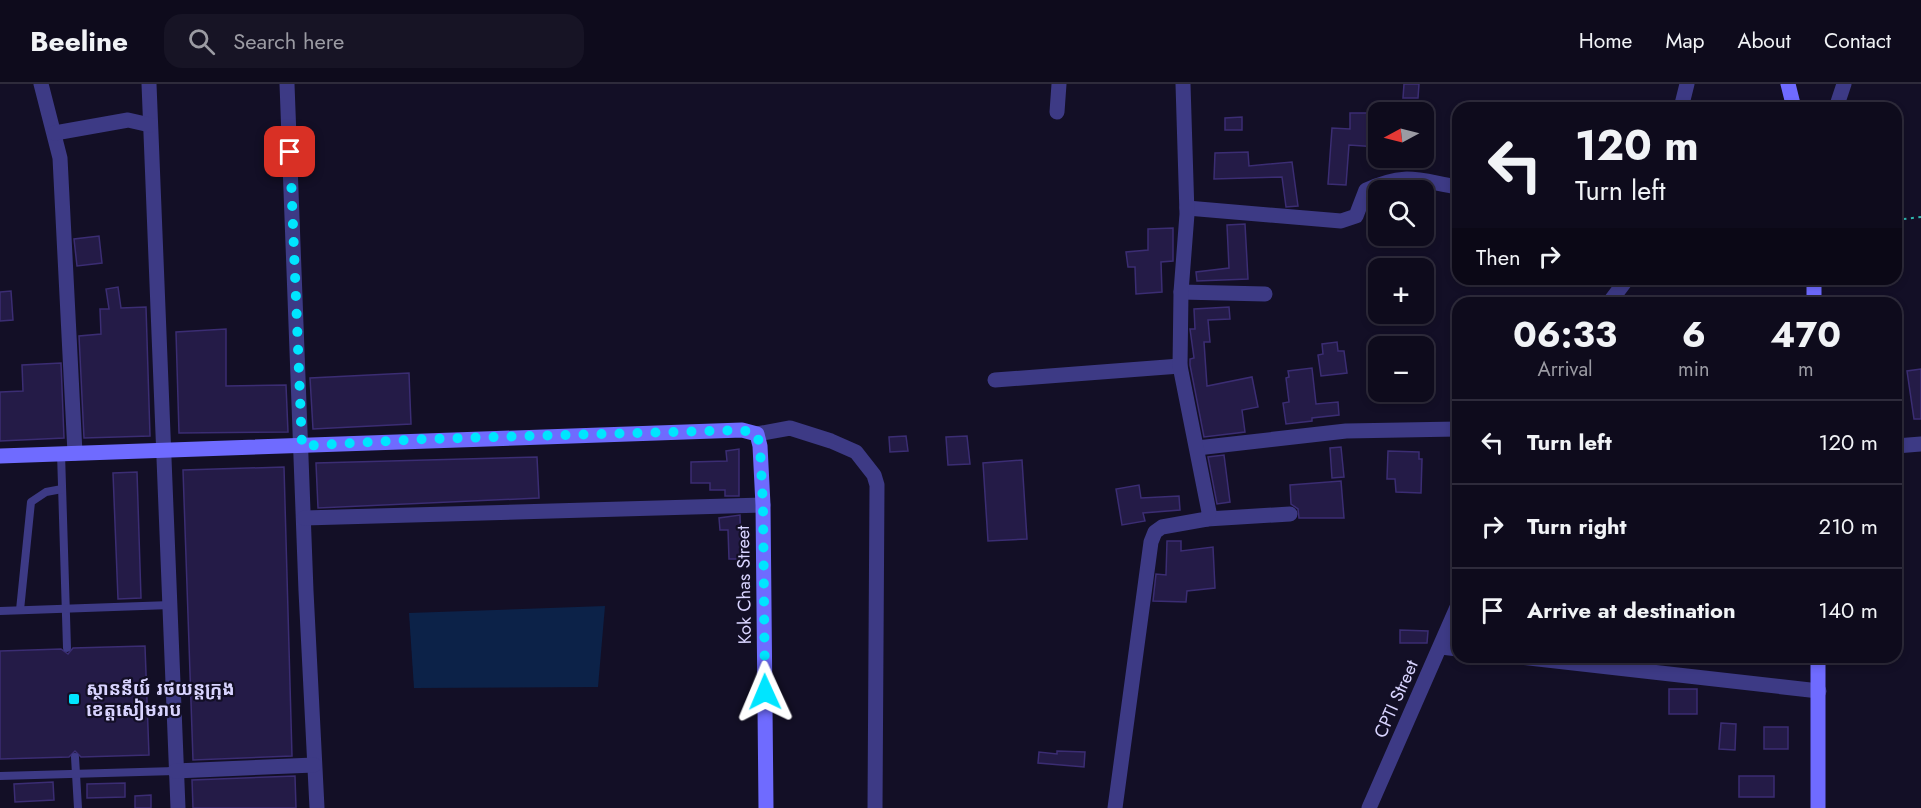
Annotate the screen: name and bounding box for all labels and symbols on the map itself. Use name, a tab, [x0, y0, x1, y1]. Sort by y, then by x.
north arrow	[1368, 102, 1434, 168]
pin	[264, 126, 315, 177]
street label: Kok Chas Street	[730, 525, 758, 645]
street label: CPTI Street	[1367, 655, 1425, 742]
position arrow	[733, 660, 797, 724]
place label: ស្ថាននីយ៍ រថយន្តក្រុង ខេត្តសៀមរាប	[86, 676, 235, 723]
marker: ស្ថាននីយ៍ រថយន្តក្រុង ខេត្តសៀមរាប	[67, 692, 81, 706]

